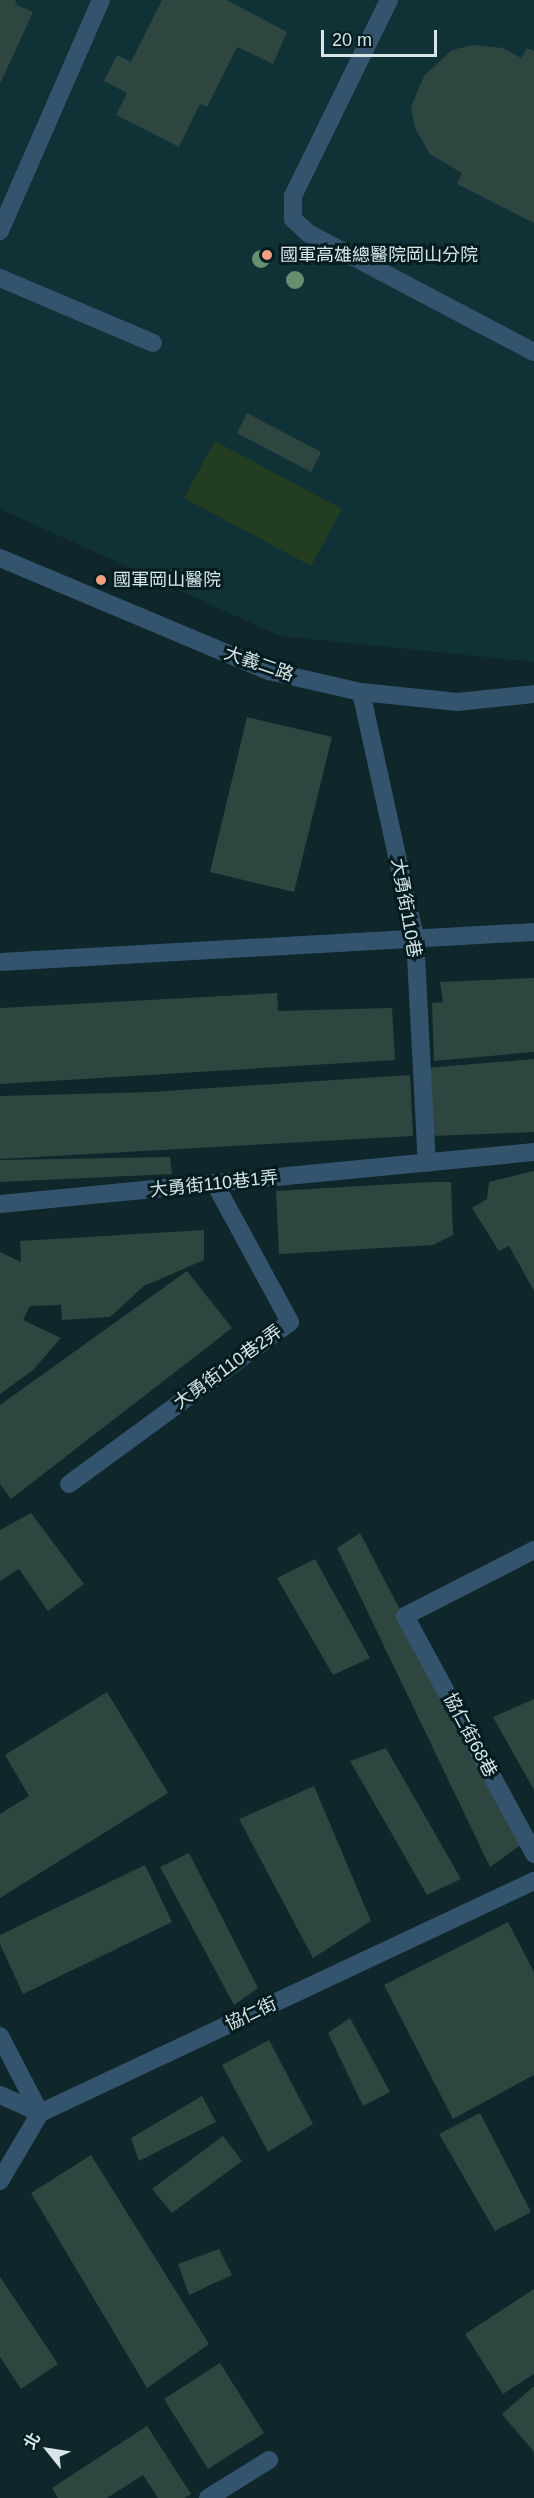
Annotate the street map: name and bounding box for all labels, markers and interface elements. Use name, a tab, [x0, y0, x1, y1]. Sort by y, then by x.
scale bar	[324, 18, 440, 56]
text: 20 m	[332, 30, 372, 50]
place label: 國軍高雄總醫院岡山分院	[280, 244, 478, 266]
marker: 國軍高雄總醫院岡山分院	[258, 246, 276, 264]
place label: 國軍岡山醫院	[113, 569, 221, 591]
marker: 國軍岡山醫院	[94, 573, 108, 587]
street label: 大義二路	[221, 642, 297, 686]
street label: 大勇街110巷	[387, 857, 425, 959]
street label: 大勇街110巷1弄	[149, 1167, 279, 1201]
street label: 大勇街110巷2弄	[170, 1320, 286, 1414]
street label: 協仁街68巷	[439, 1689, 501, 1781]
street label: 協仁街	[222, 1993, 280, 2035]
north arrow	[18, 2420, 78, 2480]
text: 北	[21, 2430, 43, 2452]

